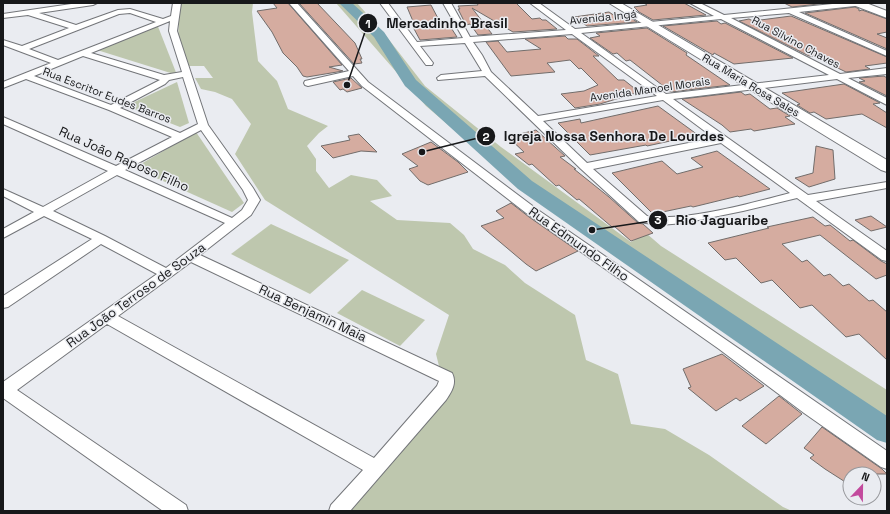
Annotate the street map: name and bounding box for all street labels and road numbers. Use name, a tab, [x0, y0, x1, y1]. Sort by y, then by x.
street label: Avenida Ingá	[569, 6, 638, 27]
street label: Rua Silvino Chaves	[750, 13, 843, 71]
street label: Rua Maria Rosa Sales	[700, 50, 803, 120]
street label: Rua Escritor Eudes Barros	[41, 64, 173, 126]
street label: Avenida Manoel Morais	[589, 74, 711, 104]
street label: Rua João Raposo Filho	[56, 123, 192, 195]
street label: Rua Edmundo Filho	[525, 203, 633, 285]
street label: Rua João Terroso de Souza	[63, 238, 209, 351]
street label: Rua Benjamin Maia	[256, 281, 370, 346]

